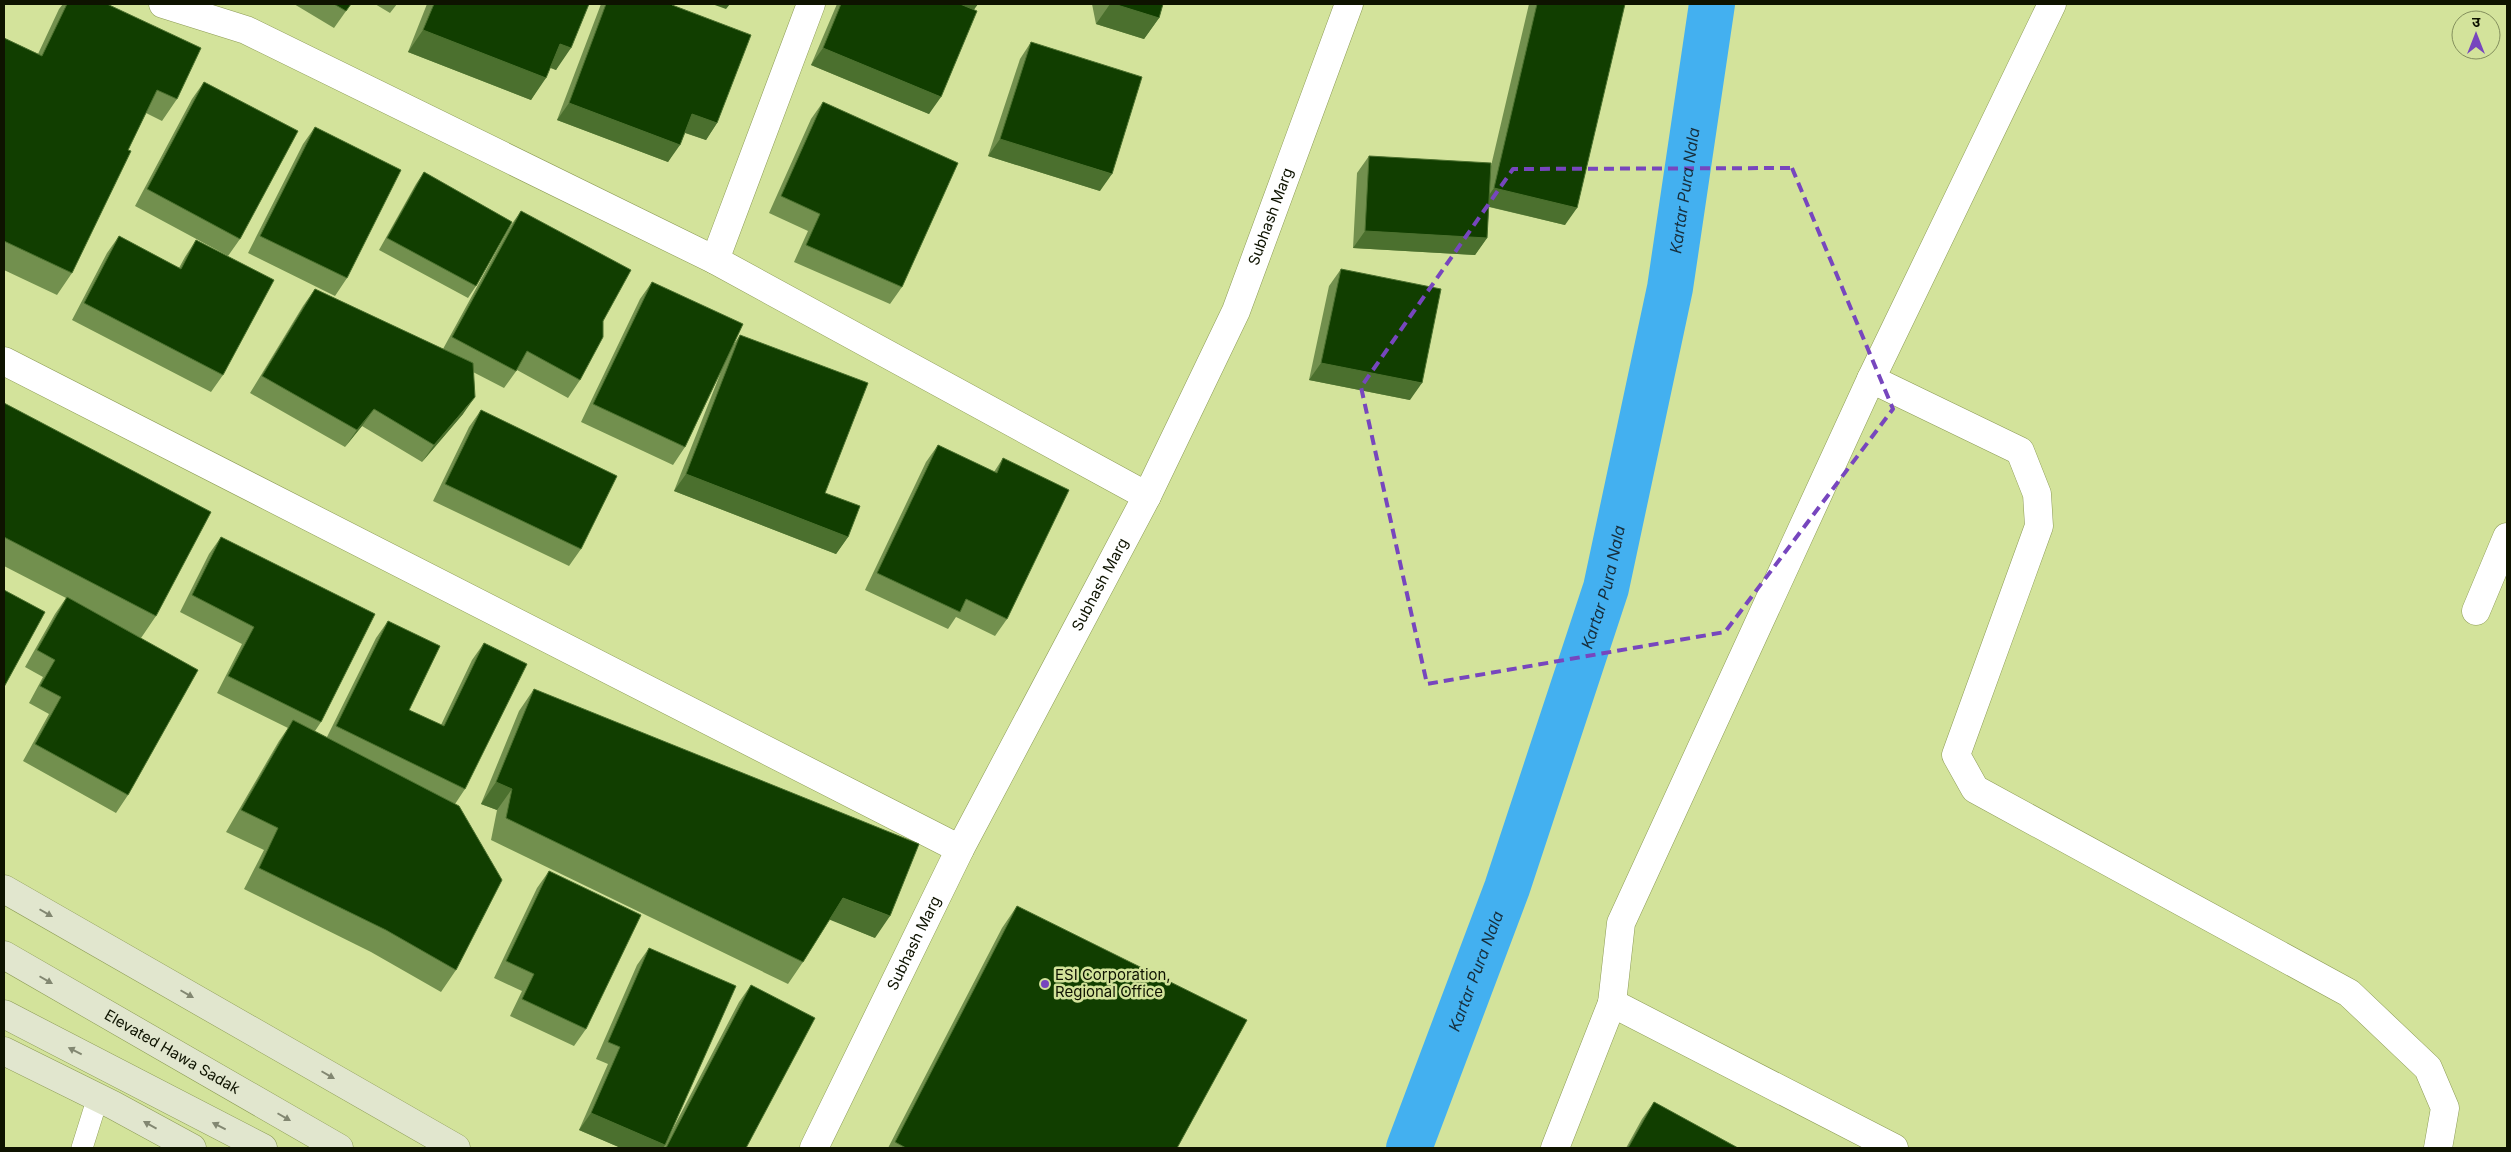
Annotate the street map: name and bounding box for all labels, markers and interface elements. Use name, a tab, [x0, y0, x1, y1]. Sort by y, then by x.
north arrow	[2451, 10, 2501, 60]
text: उ	[2472, 13, 2481, 30]
water label: Kartar Pura Nala	[1665, 126, 1704, 255]
street label: Subhash Marg	[1244, 165, 1297, 268]
water label: Kartar Pura Nala	[1577, 523, 1629, 651]
street label: Subhash Marg	[1067, 535, 1132, 634]
street label: Subhash Marg	[883, 893, 945, 993]
water label: Kartar Pura Nala	[1444, 908, 1507, 1034]
one-way arrow	[39, 909, 53, 917]
place label: ESI Corporation, Regional Office	[1055, 965, 1171, 1001]
one-way arrow	[39, 975, 52, 984]
marker: ESI Corporation, Regional Office	[1039, 978, 1051, 990]
one-way arrow	[179, 990, 194, 998]
street label: Elevated Hawa Sadak	[101, 1005, 244, 1098]
one-way arrow	[68, 1047, 82, 1055]
one-way arrow	[321, 1070, 334, 1079]
one-way arrow	[277, 1113, 292, 1121]
one-way arrow	[142, 1121, 157, 1129]
one-way arrow	[212, 1122, 227, 1130]

